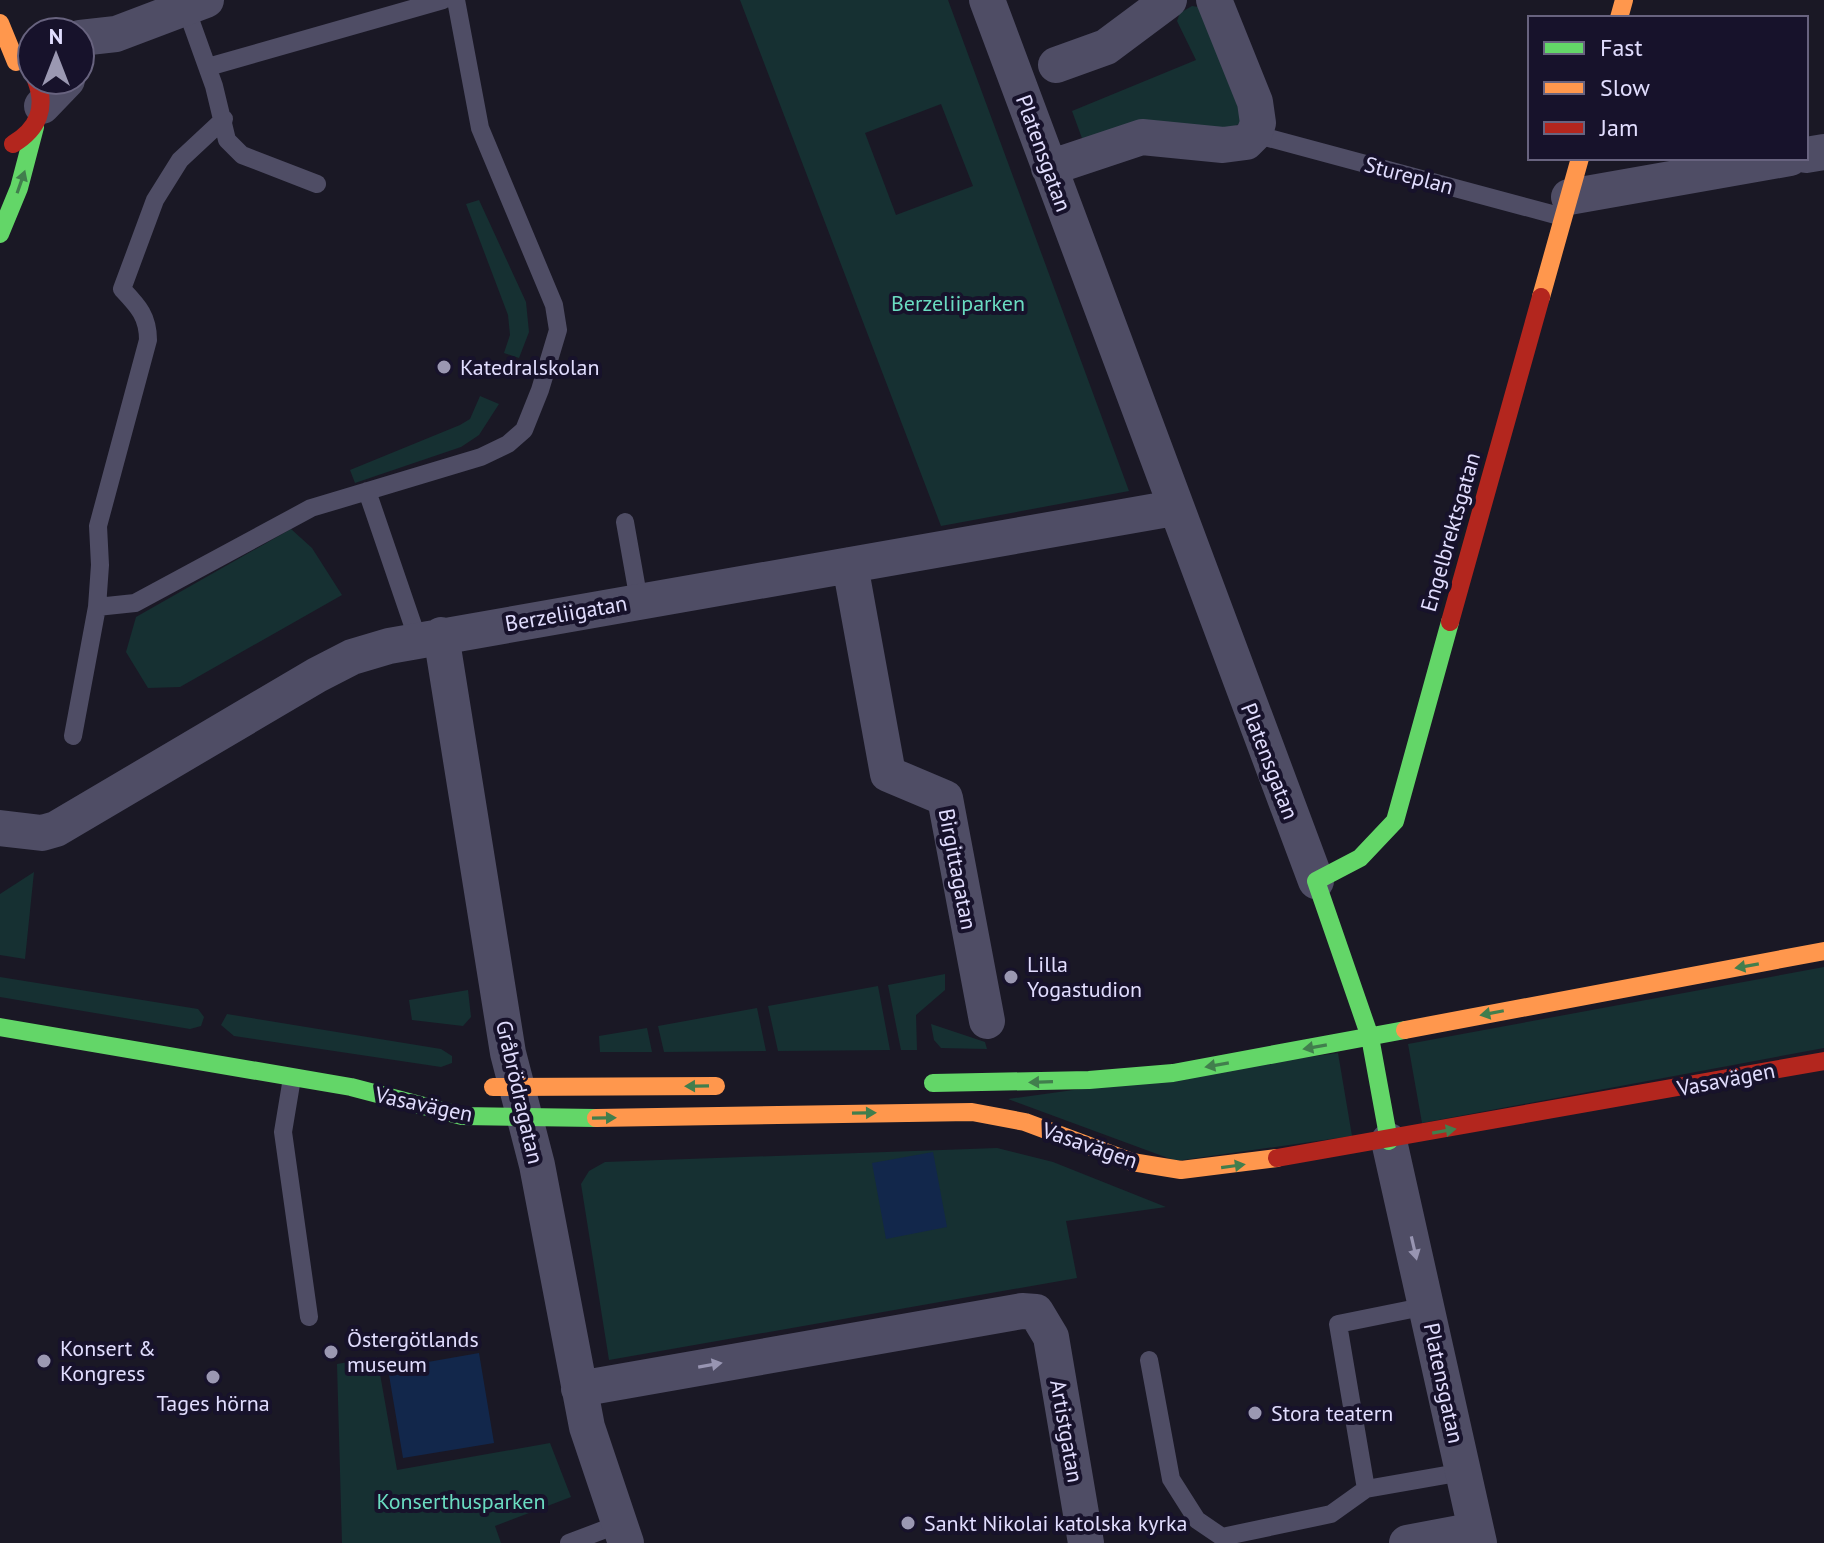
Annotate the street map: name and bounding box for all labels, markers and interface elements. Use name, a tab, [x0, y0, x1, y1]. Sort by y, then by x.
north arrow	[16, 16, 96, 96]
legend	[1528, 16, 1808, 160]
text: N	[49, 22, 63, 50]
text: Fast	[1600, 32, 1643, 63]
text: Slow	[1600, 72, 1650, 103]
street label: Platensgatan	[1010, 91, 1078, 215]
text: Jam	[1599, 112, 1638, 143]
street label: Stureplan	[1361, 150, 1457, 200]
one-way arrow	[15, 169, 27, 193]
park label: Berzeliiparken	[891, 289, 1025, 317]
place label: Katedralskolan	[460, 353, 599, 381]
marker: Katedralskolan	[435, 358, 453, 376]
street label: Engelbrektsgatan	[1414, 449, 1486, 615]
street label: Berzeliigatan	[503, 588, 629, 638]
street label: Platensgatan	[1235, 699, 1305, 823]
street label: Birgittagatan	[933, 806, 983, 932]
place label: Lilla Yogastudion	[1027, 950, 1142, 1003]
one-way arrow	[1735, 960, 1760, 972]
marker: Lilla Yogastudion	[1002, 968, 1020, 986]
one-way arrow	[1479, 1008, 1504, 1020]
street label: Gråbrödragatan	[490, 1018, 550, 1166]
one-way arrow	[1302, 1041, 1327, 1053]
street label: Vasavägen	[1674, 1056, 1777, 1102]
one-way arrow	[1204, 1060, 1229, 1072]
one-way arrow	[1028, 1075, 1053, 1088]
street label: Vasavägen	[372, 1080, 475, 1128]
one-way arrow	[684, 1080, 709, 1092]
one-way arrow	[852, 1107, 877, 1119]
one-way arrow	[592, 1112, 617, 1124]
street label: Vasavägen	[1038, 1115, 1141, 1174]
one-way arrow	[1432, 1124, 1457, 1136]
one-way arrow	[1220, 1159, 1245, 1172]
one-way arrow	[1408, 1236, 1421, 1261]
street label: Platensgatan	[1418, 1320, 1470, 1446]
place label: Östergötlands museum	[347, 1325, 479, 1378]
place label: Konsert & Kongress	[60, 1334, 156, 1387]
marker: Östergötlands museum	[322, 1343, 340, 1361]
marker: Konsert & Kongress	[35, 1352, 53, 1370]
one-way arrow	[698, 1358, 723, 1370]
marker: Tages hörna	[204, 1368, 222, 1386]
street label: Artistgatan	[1044, 1377, 1090, 1485]
place label: Tages hörna	[156, 1389, 270, 1417]
place label: Stora teatern	[1271, 1399, 1393, 1427]
marker: Stora teatern	[1246, 1404, 1264, 1422]
park label: Konserthusparken	[376, 1487, 546, 1515]
place label: Sankt Nikolai katolska kyrka	[924, 1509, 1187, 1537]
marker: Sankt Nikolai katolska kyrka	[899, 1514, 917, 1532]

